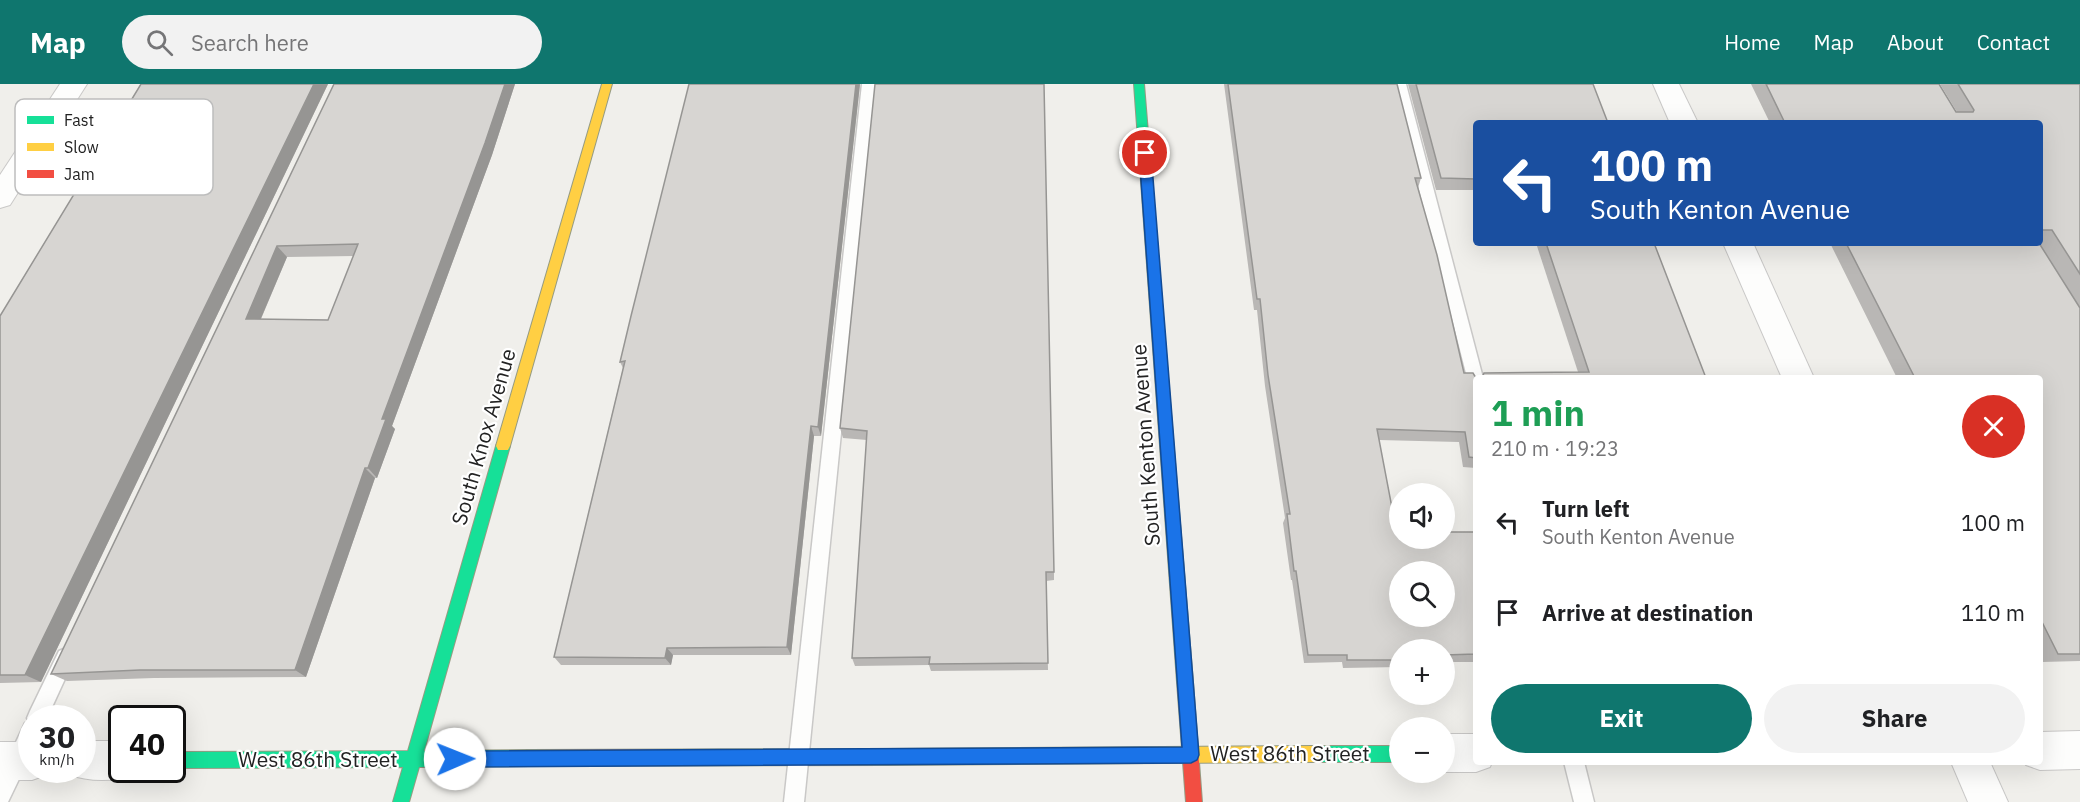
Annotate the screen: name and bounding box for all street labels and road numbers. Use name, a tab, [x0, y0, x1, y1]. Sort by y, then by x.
street label: South Kenton Avenue	[1124, 343, 1166, 547]
street label: South Knox Avenue	[444, 345, 522, 528]
street label: West 86th Street	[1210, 739, 1370, 767]
street label: West 86th Street	[238, 745, 398, 773]

